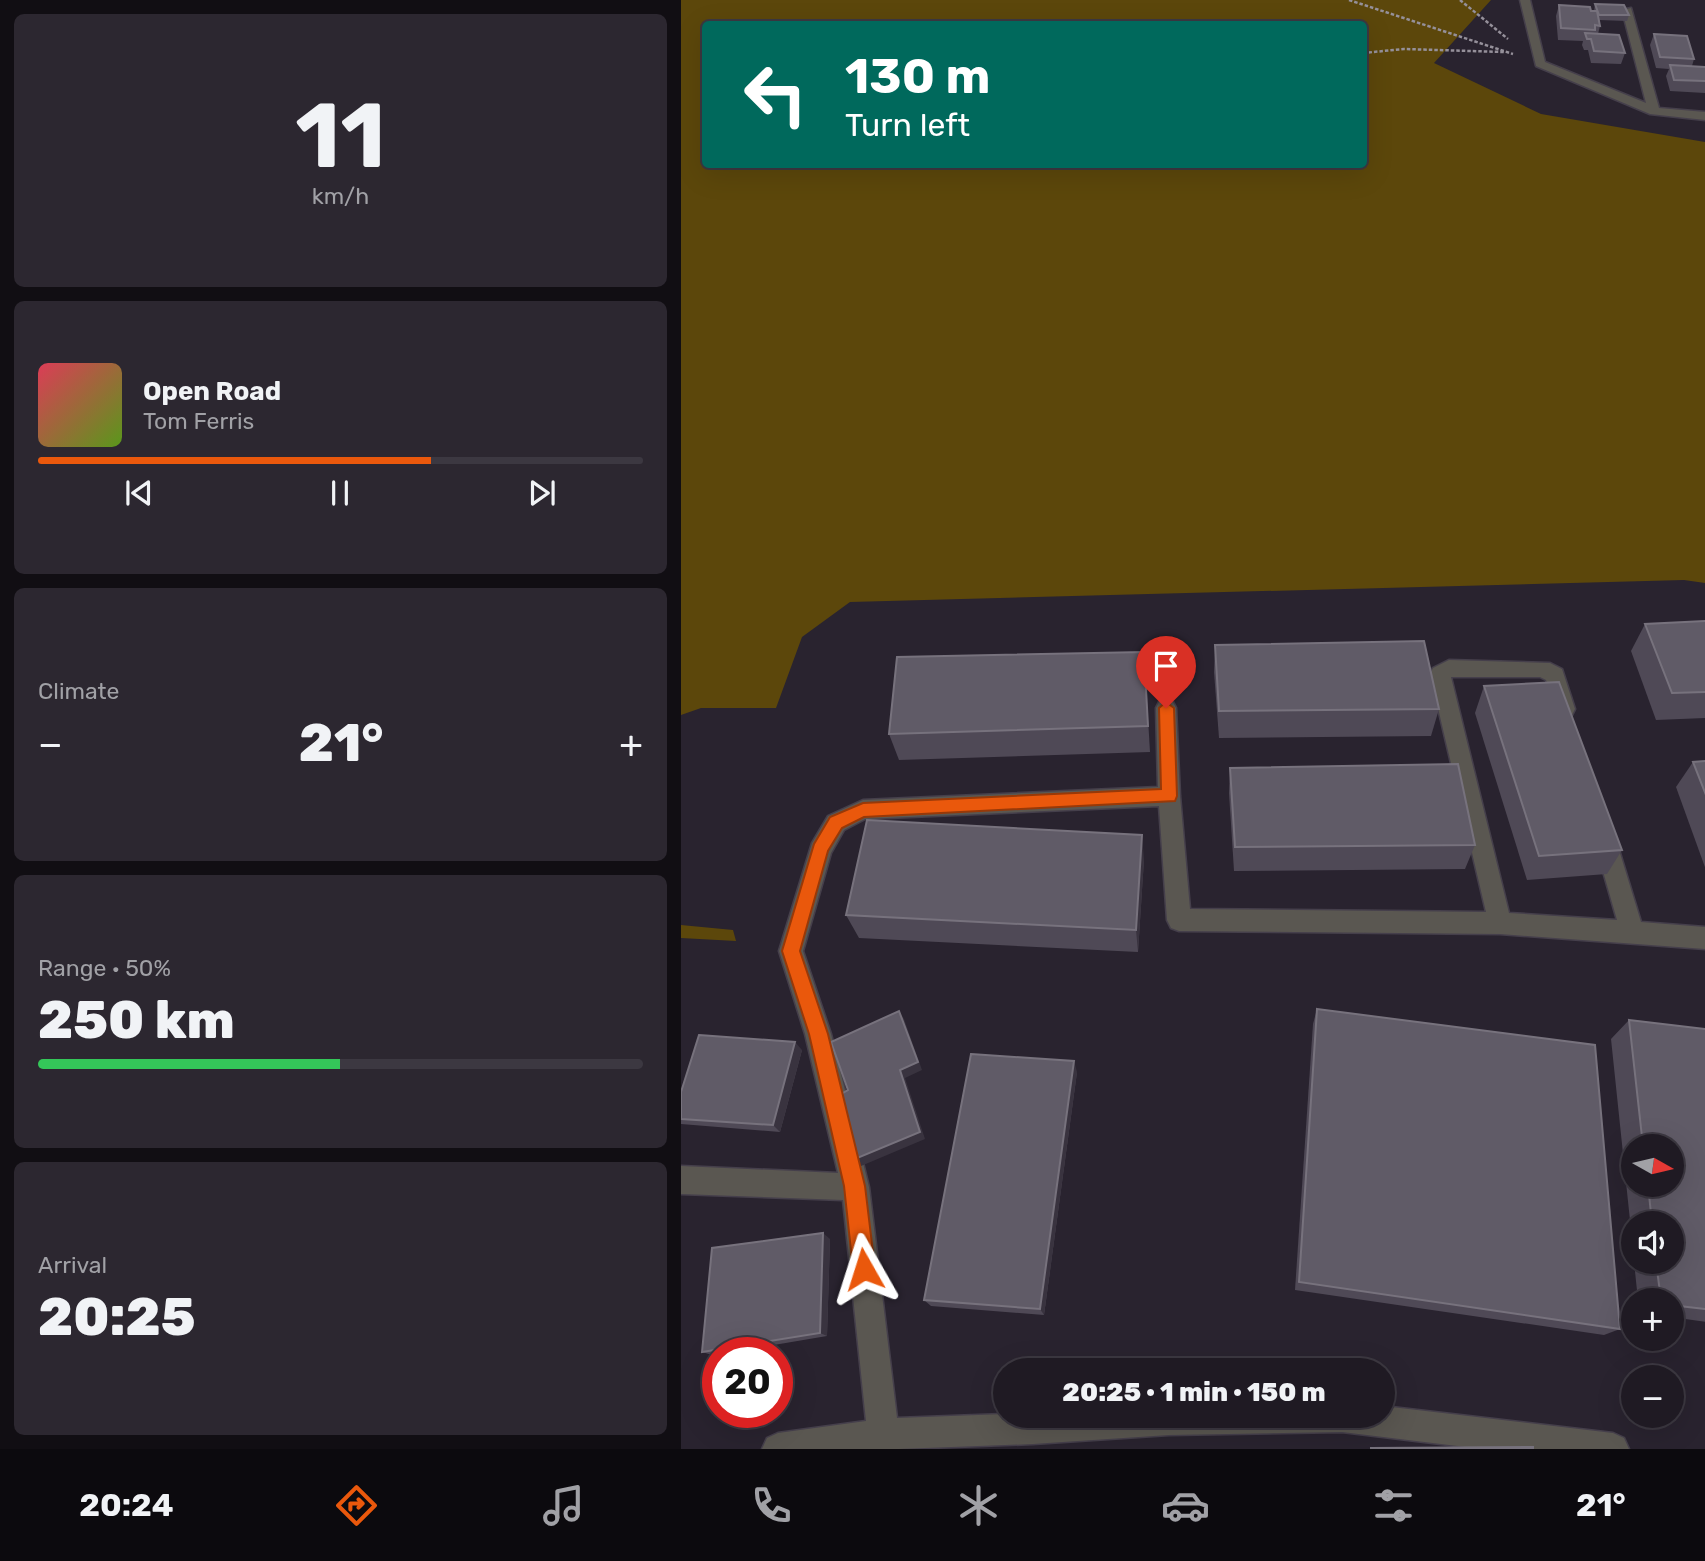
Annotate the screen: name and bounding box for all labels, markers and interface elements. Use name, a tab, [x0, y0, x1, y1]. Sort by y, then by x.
text: 130 m	[845, 47, 990, 105]
icon: left	[730, 49, 821, 140]
text: 11	[295, 82, 386, 190]
text: Turn left	[845, 106, 970, 144]
text: km/h	[312, 182, 369, 210]
text: Open Road	[143, 376, 281, 407]
text: Tom Ferris	[143, 407, 254, 435]
icon: previous	[120, 474, 158, 512]
icon: pause	[321, 474, 359, 512]
icon: next	[523, 474, 561, 512]
pin	[1136, 636, 1196, 708]
icon: arrive	[1147, 647, 1185, 685]
text: Climate	[38, 677, 119, 705]
text: 21°	[299, 712, 383, 774]
text: −	[38, 721, 63, 767]
text: +	[619, 721, 643, 767]
text: Range · 50%	[38, 954, 171, 982]
text: 250 km	[38, 989, 235, 1051]
north arrow	[1621, 1134, 1684, 1197]
map controls	[1621, 1134, 1684, 1428]
button: sound	[1621, 1211, 1684, 1274]
position arrow	[827, 1232, 901, 1306]
text: Arrival	[38, 1251, 107, 1279]
text: 20:25	[38, 1286, 195, 1348]
button: +	[1621, 1288, 1684, 1351]
speed limit sign: 20	[702, 1337, 793, 1428]
button: −	[1621, 1365, 1684, 1428]
text: 20:25 · 1 min · 150 m	[1062, 1377, 1326, 1408]
icon: directions	[332, 1481, 381, 1530]
icon: music	[539, 1481, 588, 1530]
icon: phone	[747, 1481, 796, 1530]
icon: climate	[954, 1481, 1003, 1530]
icon: car	[1161, 1481, 1210, 1530]
icon: filters	[1369, 1481, 1418, 1530]
text: 20:24	[79, 1486, 174, 1524]
text: 21°	[1576, 1486, 1626, 1524]

